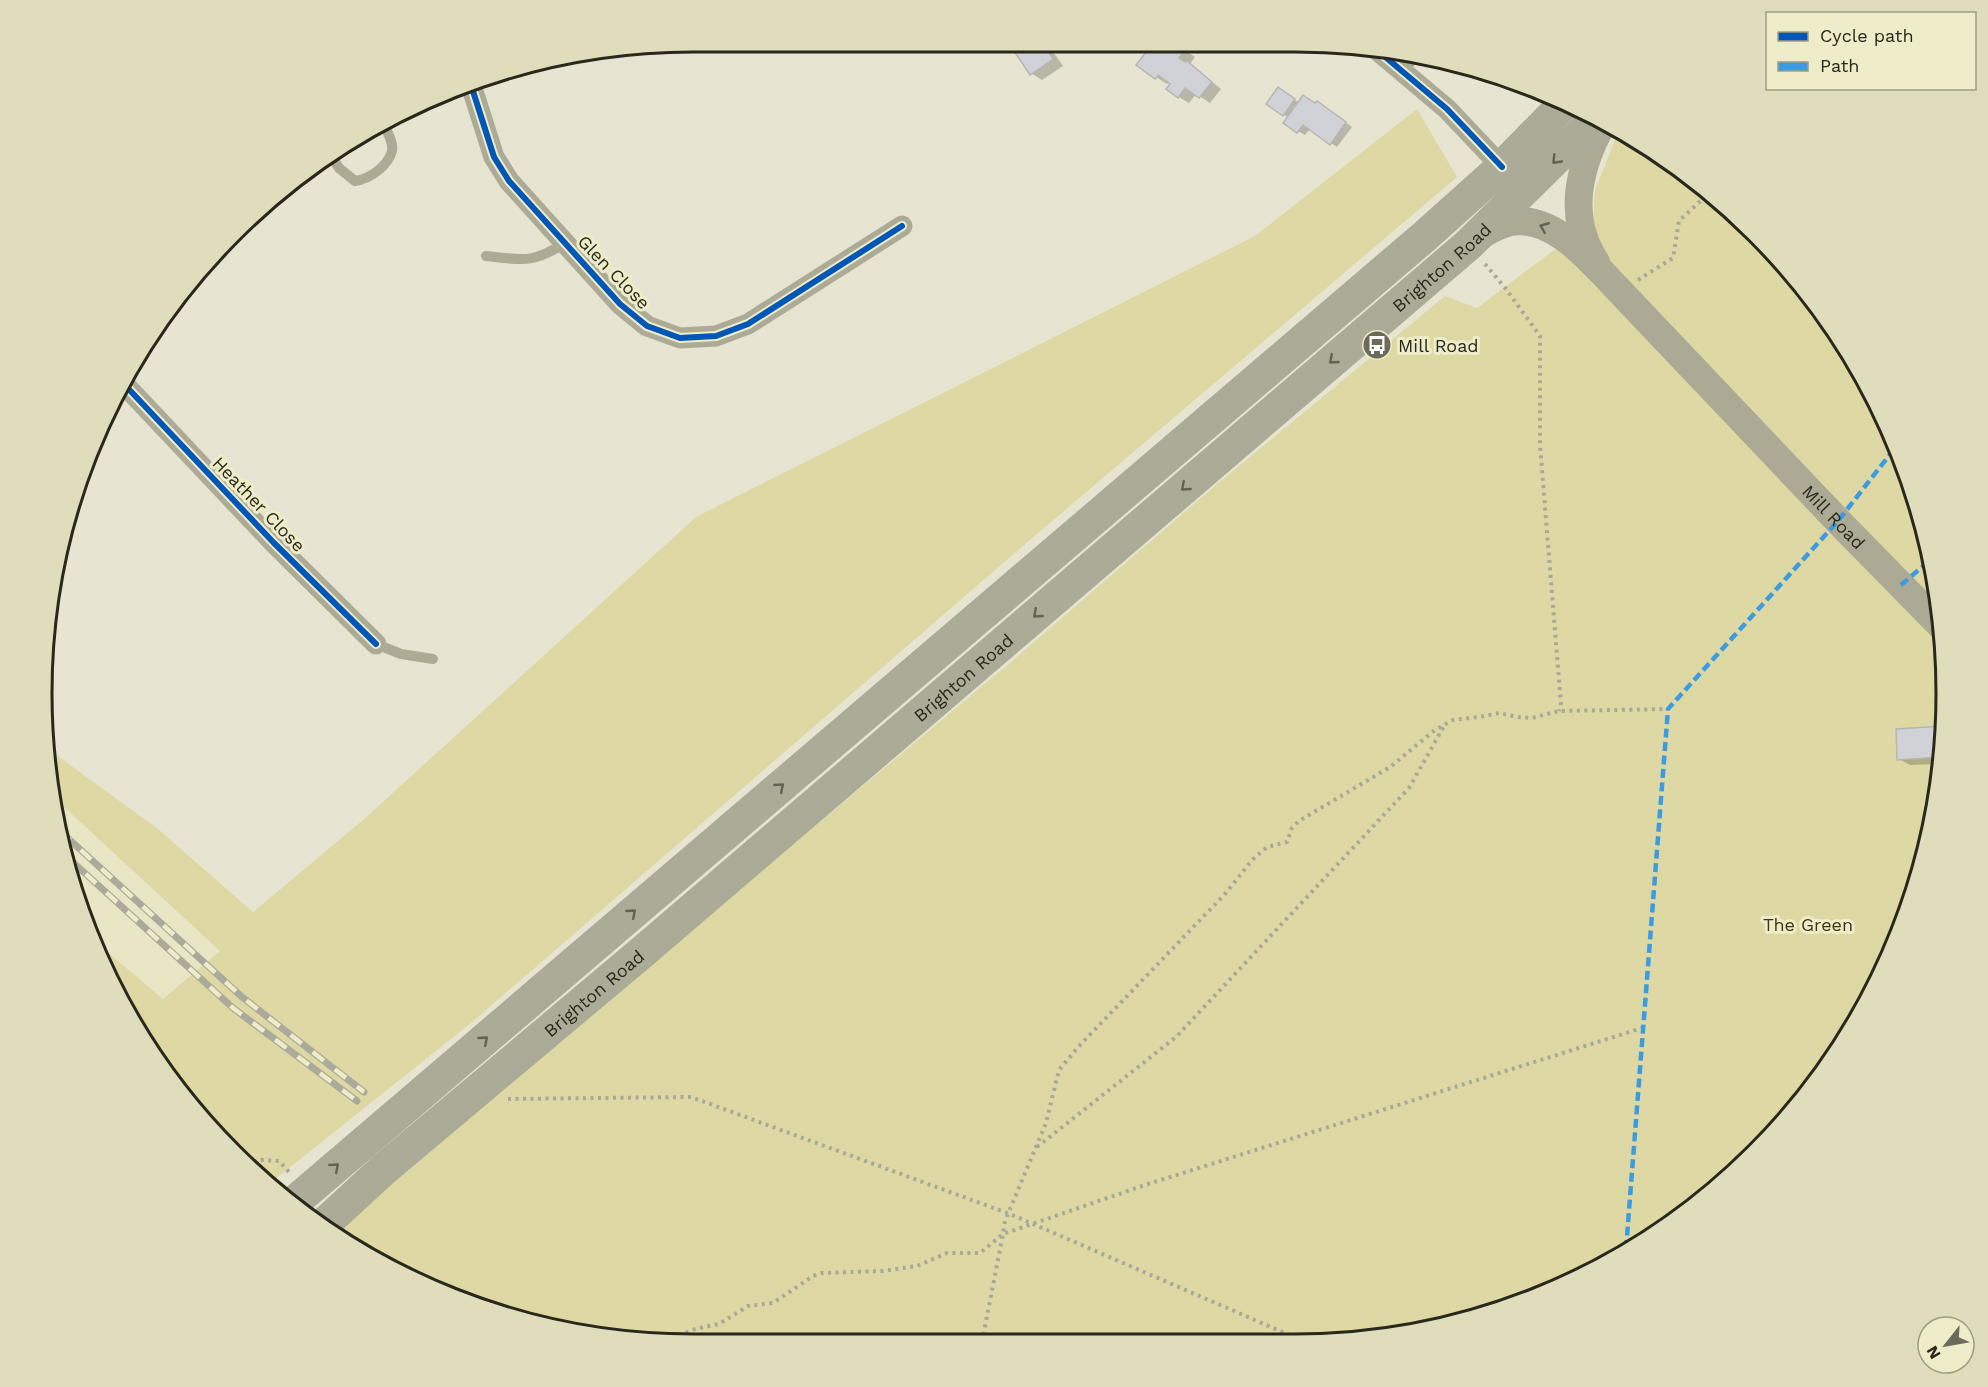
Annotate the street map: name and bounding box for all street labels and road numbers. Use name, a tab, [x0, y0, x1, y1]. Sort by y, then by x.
street label: Brighton Road	[1388, 218, 1495, 316]
street label: Glen Close	[574, 231, 654, 313]
street label: Heather Close	[208, 452, 310, 556]
street label: Mill Road	[1799, 480, 1870, 553]
street label: Brighton Road	[909, 629, 1017, 726]
street label: Brighton Road	[539, 945, 648, 1041]

